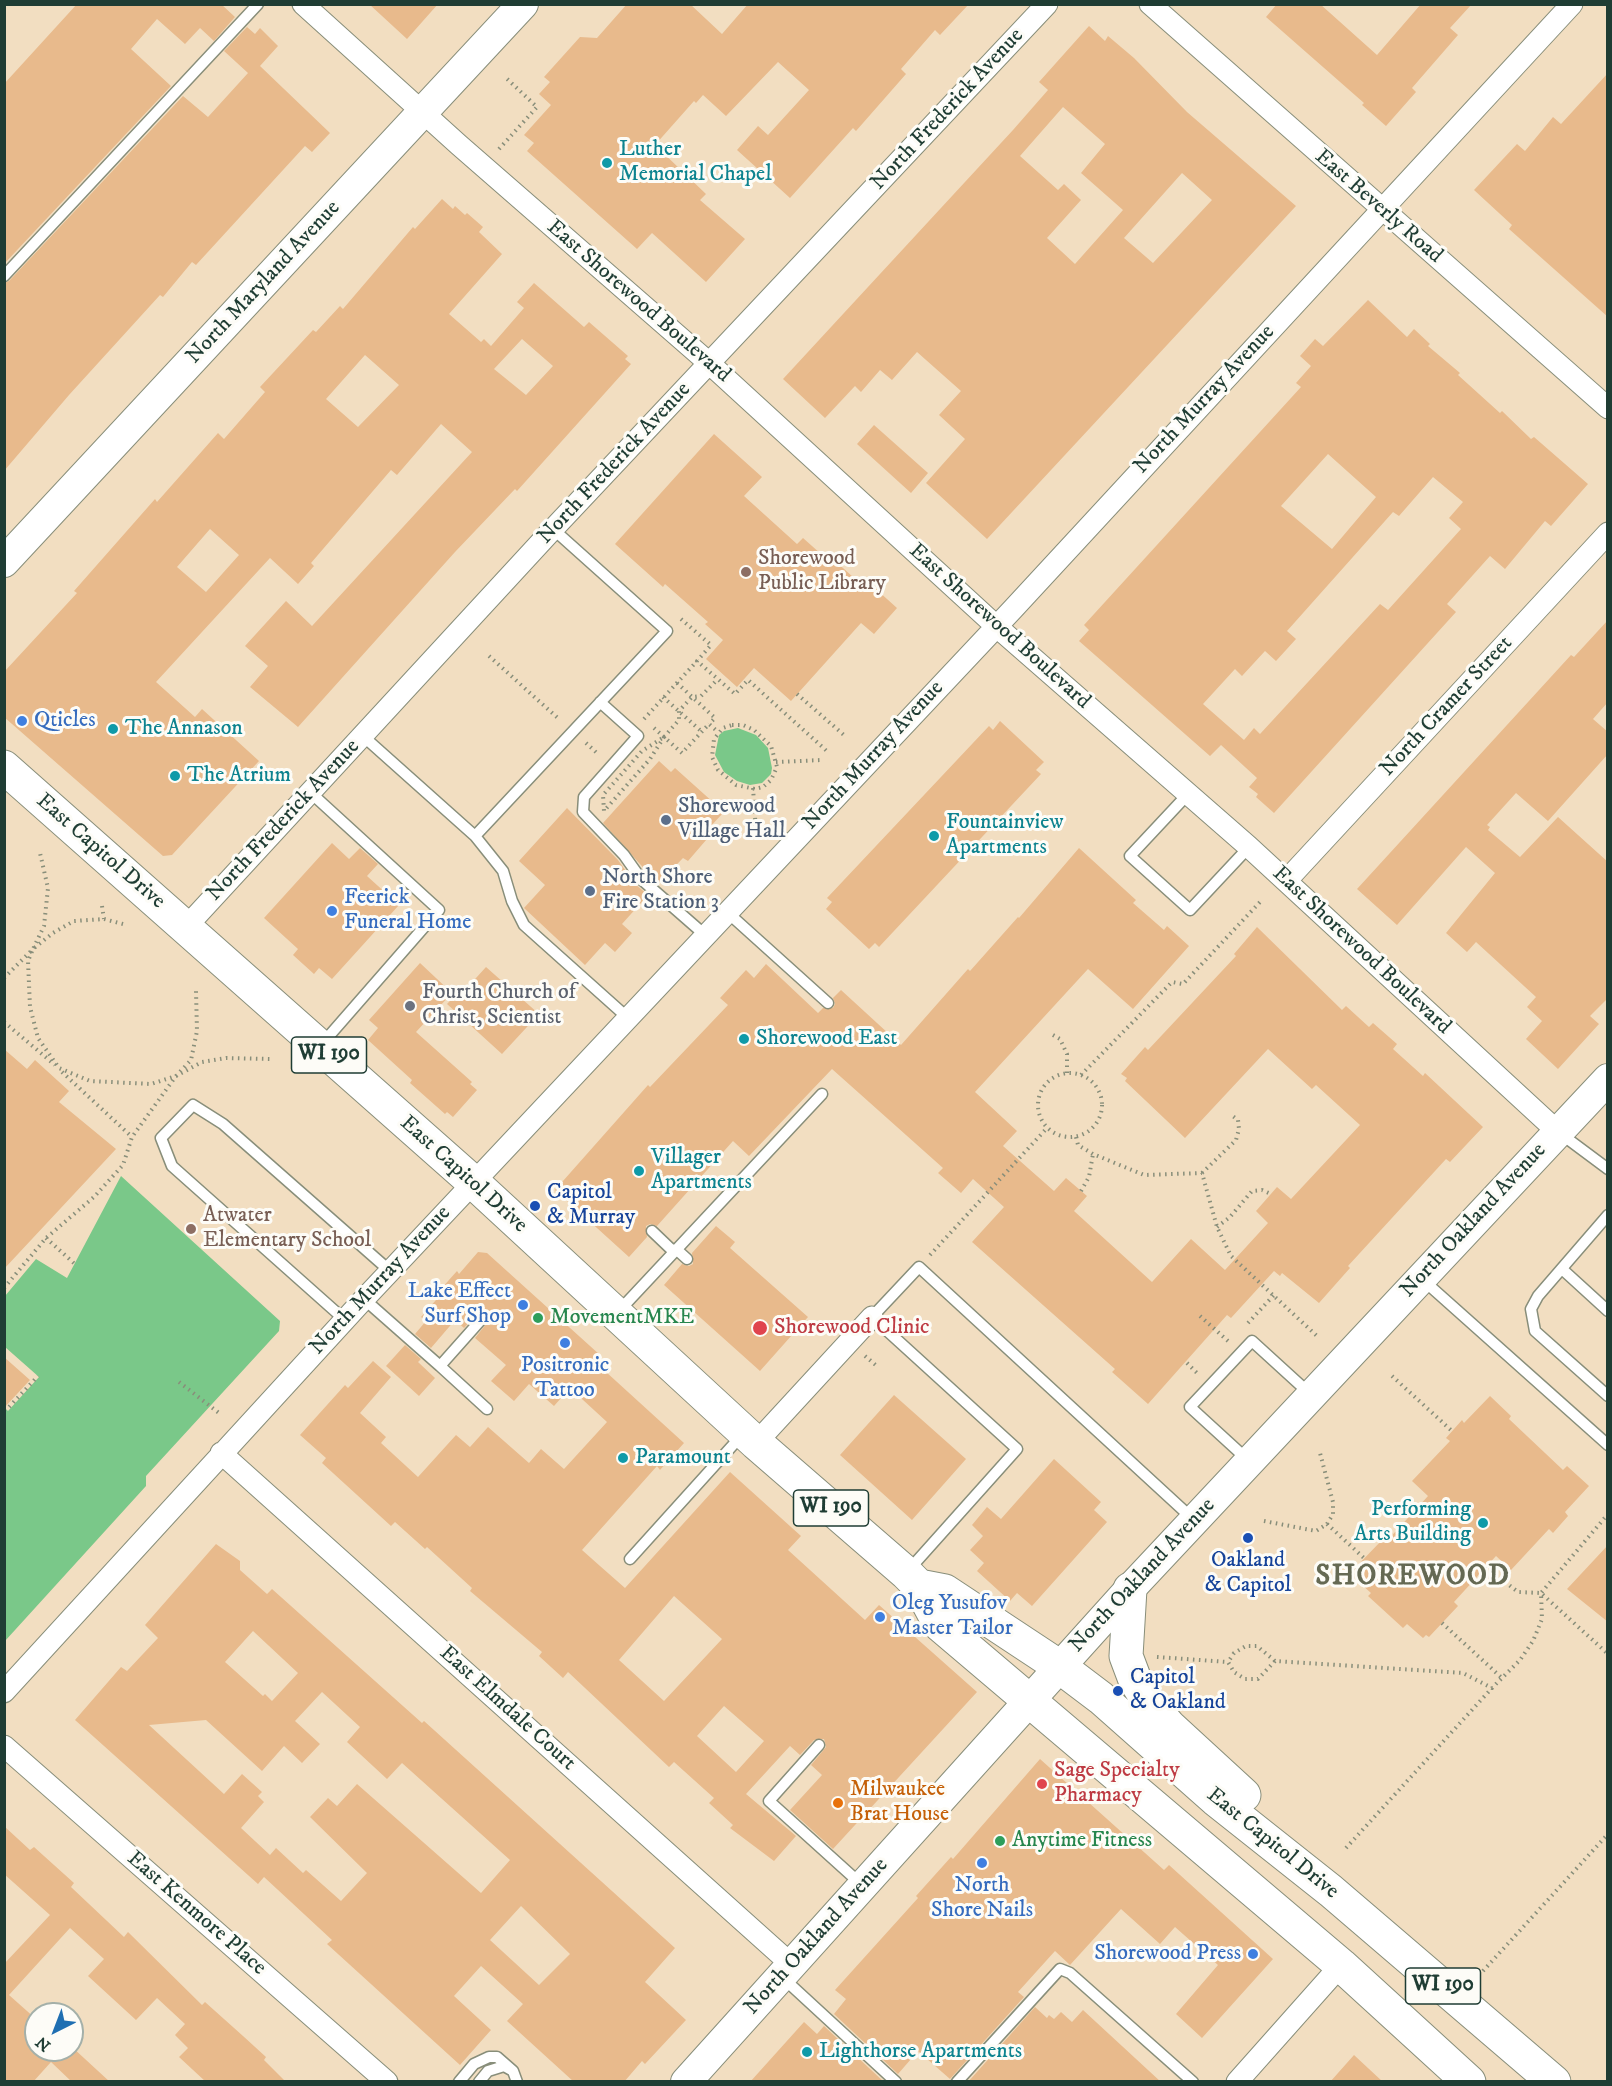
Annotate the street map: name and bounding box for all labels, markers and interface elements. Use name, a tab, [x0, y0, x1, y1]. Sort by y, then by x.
street label: North Frederick Avenue	[866, 24, 1030, 196]
place label: Luther Memorial Chapel	[619, 137, 772, 188]
street label: East Beverly Road	[1309, 144, 1447, 270]
marker: Luther Memorial Chapel	[600, 156, 614, 170]
street label: North Maryland Avenue	[181, 196, 347, 370]
street label: East Shorewood Boulevard	[541, 215, 735, 389]
street label: North Murray Avenue	[1129, 320, 1281, 480]
street label: North Frederick Avenue	[533, 378, 697, 550]
street label: East Shorewood Boulevard	[903, 539, 1095, 715]
place label: Shorewood Public Library	[758, 546, 886, 598]
marker: Shorewood Public Library	[739, 565, 753, 579]
street label: North Cramer Street	[1375, 631, 1519, 783]
street label: North Murray Avenue	[798, 676, 950, 836]
place label: Qticles	[34, 708, 95, 734]
marker: Qticles	[15, 714, 29, 728]
place label: The Annason	[125, 716, 243, 742]
marker: The Annason	[106, 722, 120, 736]
street label: North Frederick Avenue	[202, 735, 366, 907]
place label: The Atrium	[187, 763, 291, 789]
marker: The Atrium	[168, 769, 182, 783]
street label: East Capitol Drive	[30, 789, 170, 915]
place label: Shorewood Village Hall	[678, 794, 786, 846]
place label: Fountainview Apartments	[946, 810, 1063, 861]
marker: Shorewood Village Hall	[659, 813, 673, 827]
marker: Fountainview Apartments	[927, 829, 941, 843]
street label: East Shorewood Boulevard	[1266, 861, 1456, 1041]
place label: North Shore Fire Station 3	[602, 865, 719, 916]
marker: North Shore Fire Station 3	[583, 884, 597, 898]
place label: Feerick Funeral Home	[344, 885, 471, 936]
marker: Feerick Funeral Home	[325, 904, 339, 918]
place label: Fourth Church of Christ, Scientist	[422, 980, 576, 1032]
marker: Fourth Church of Christ, Scientist	[403, 999, 417, 1013]
place label: Shorewood East	[756, 1026, 897, 1052]
marker: Shorewood East	[737, 1032, 751, 1046]
road number: WI 190	[292, 1037, 366, 1073]
street label: East Capitol Drive	[394, 1111, 532, 1239]
street label: North Oakland Avenue	[1395, 1138, 1553, 1304]
place label: Villager Apartments	[651, 1145, 752, 1196]
marker: Villager Apartments	[632, 1164, 646, 1178]
place label: Capitol & Murray	[547, 1180, 635, 1232]
marker: Capitol & Murray	[528, 1199, 542, 1213]
street label: North Murray Avenue	[305, 1201, 457, 1361]
place label: Atwater Elementary School	[203, 1203, 371, 1254]
marker: Atwater Elementary School	[184, 1222, 198, 1236]
place label: Lake Effect Surf Shop	[408, 1279, 511, 1330]
marker: Lake Effect Surf Shop	[516, 1298, 530, 1312]
place label: MovementMKE	[550, 1305, 694, 1331]
marker: MovementMKE	[531, 1311, 545, 1325]
place label: Shorewood Clinic	[774, 1315, 930, 1341]
marker: Shorewood Clinic	[751, 1319, 769, 1337]
marker: Positronic Tattoo	[558, 1336, 572, 1350]
place label: Positronic Tattoo	[521, 1353, 609, 1404]
place label: Paramount	[635, 1445, 731, 1471]
marker: Paramount	[616, 1451, 630, 1465]
road number: WI 190	[794, 1490, 868, 1526]
street label: North Oakland Avenue	[1064, 1493, 1222, 1659]
place label: Performing Arts Building	[1354, 1497, 1471, 1548]
marker: Performing Arts Building	[1476, 1516, 1490, 1530]
marker: Oakland & Capitol	[1241, 1531, 1255, 1545]
place label: Oakland & Capitol	[1205, 1548, 1291, 1600]
district label: SHOREWOOD	[1316, 1561, 1510, 1595]
place label: Oleg Yusufov Master Tailor	[892, 1591, 1013, 1642]
marker: Oleg Yusufov Master Tailor	[873, 1610, 887, 1624]
street label: East Elmdale Court	[433, 1641, 581, 1777]
place label: Capitol & Oakland	[1130, 1665, 1226, 1717]
marker: Capitol & Oakland	[1111, 1684, 1125, 1698]
place label: Sage Specialty Pharmacy	[1054, 1758, 1180, 1810]
place label: Milwaukee Brat House	[850, 1777, 949, 1828]
marker: Sage Specialty Pharmacy	[1035, 1777, 1049, 1791]
street label: East Capitol Drive	[1201, 1783, 1343, 1905]
marker: Milwaukee Brat House	[831, 1796, 845, 1810]
place label: Anytime Fitness	[1012, 1828, 1152, 1854]
marker: Anytime Fitness	[993, 1834, 1007, 1848]
street label: East Kenmore Place	[121, 1846, 271, 1982]
street label: North Oakland Avenue	[740, 1853, 894, 2021]
marker: North Shore Nails	[975, 1856, 989, 1870]
place label: North Shore Nails	[931, 1873, 1033, 1924]
place label: Shorewood Press	[1094, 1941, 1241, 1967]
marker: Shorewood Press	[1246, 1947, 1260, 1961]
road number: WI 190	[1406, 1968, 1480, 2004]
north arrow	[24, 2002, 84, 2062]
text: N	[32, 2032, 55, 2056]
place label: Lighthorse Apartments	[819, 2039, 1022, 2065]
marker: Lighthorse Apartments	[800, 2045, 814, 2059]

